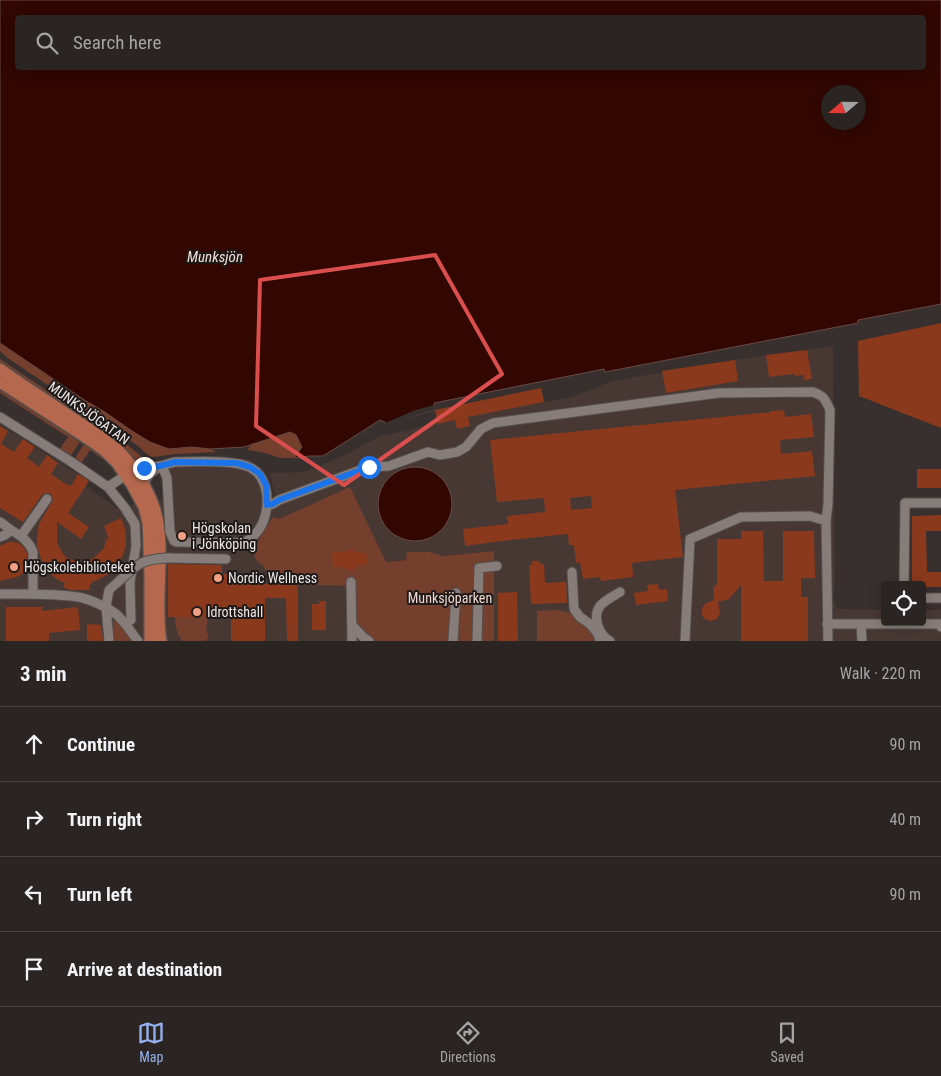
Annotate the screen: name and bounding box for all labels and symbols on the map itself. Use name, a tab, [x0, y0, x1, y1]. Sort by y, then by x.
north arrow	[821, 85, 866, 130]
water label: Munksjön	[187, 248, 243, 266]
street label: MUNKSJÖGATAN	[45, 378, 133, 448]
route start	[358, 456, 381, 479]
route end	[133, 457, 156, 480]
place label: Högskolan i Jönköping	[192, 520, 256, 552]
marker: Högskolan i Jönköping	[176, 530, 188, 542]
place label: Högskolebiblioteket	[24, 559, 134, 575]
marker: Högskolebiblioteket	[8, 561, 20, 573]
place label: Nordic Wellness	[228, 570, 317, 586]
marker: Nordic Wellness	[212, 572, 224, 584]
park label: Munksjöparken	[408, 590, 492, 606]
place label: Idrottshall	[207, 604, 263, 620]
marker: Idrottshall	[191, 606, 203, 618]

